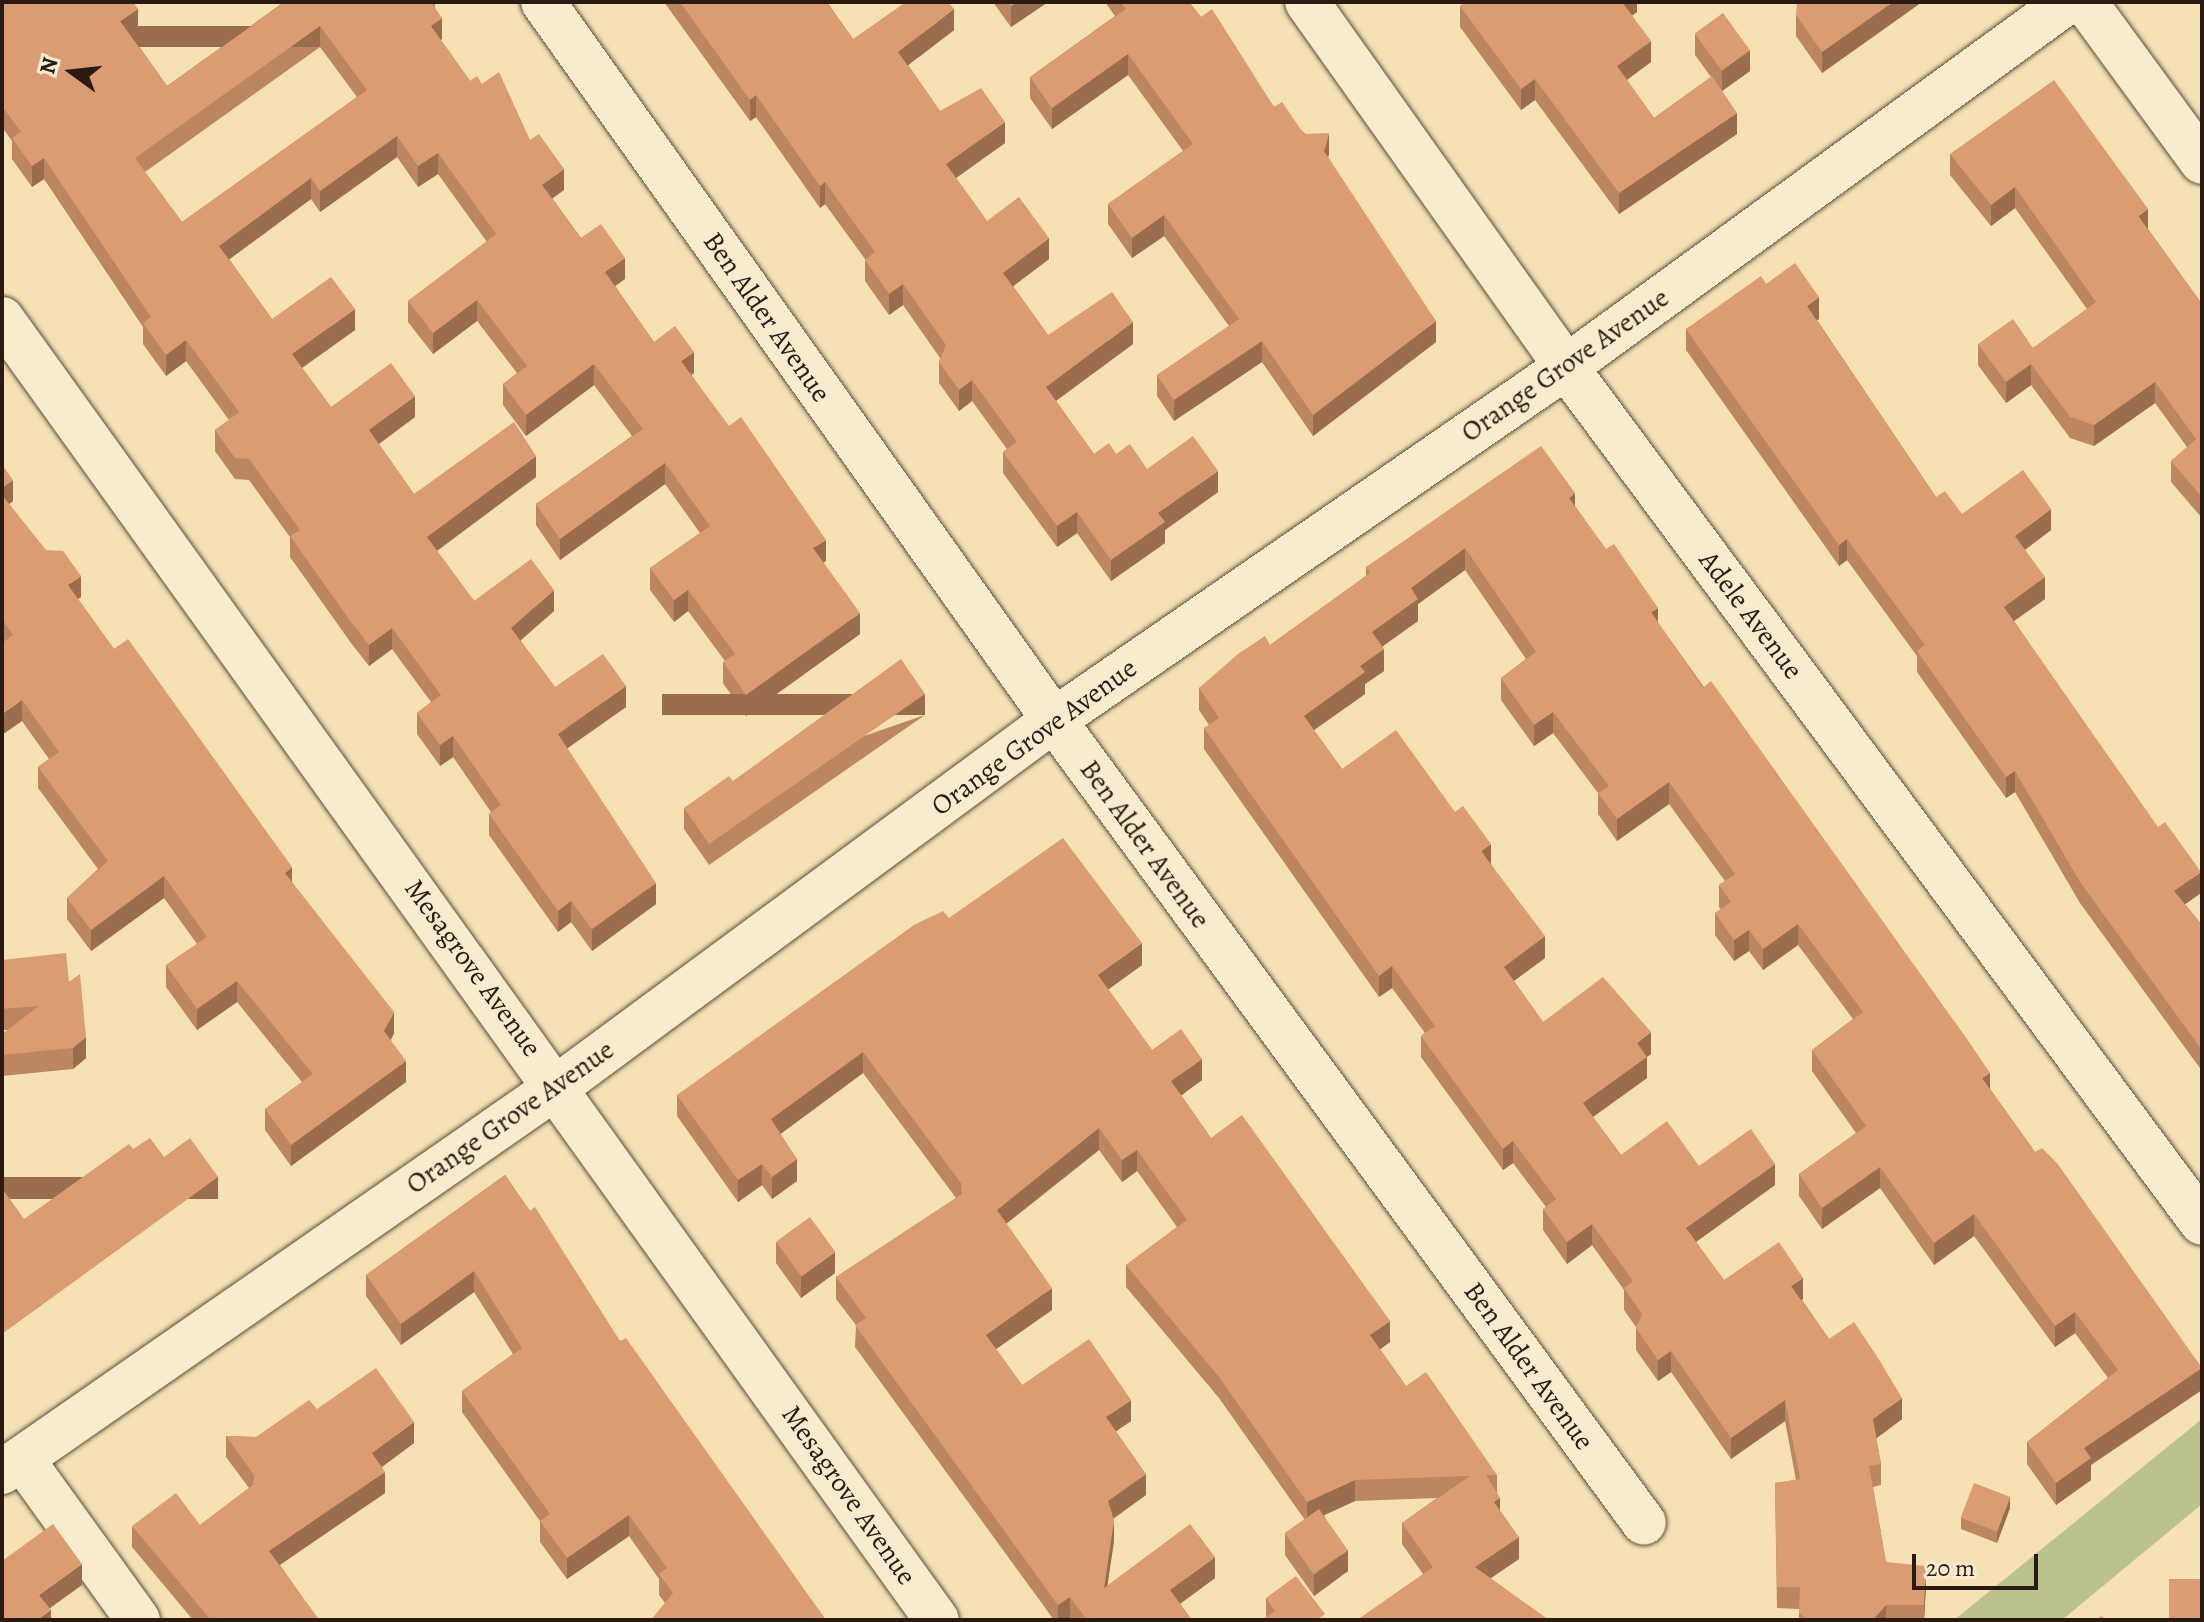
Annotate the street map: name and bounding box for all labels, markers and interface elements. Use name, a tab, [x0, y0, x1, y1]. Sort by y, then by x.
north arrow	[32, 32, 112, 112]
text: N	[32, 54, 65, 77]
street label: Ben Alder Avenue	[696, 226, 838, 408]
street label: Orange Grove Avenue	[1455, 281, 1675, 449]
street label: Adele Avenue	[1692, 544, 1810, 686]
street label: Orange Grove Avenue	[925, 651, 1143, 823]
street label: Ben Alder Avenue	[1073, 753, 1217, 935]
street label: Mesagrove Avenue	[397, 873, 549, 1063]
street label: Orange Grove Avenue	[400, 1033, 620, 1201]
street label: Ben Alder Avenue	[1457, 1275, 1601, 1457]
street label: Mesagrove Avenue	[775, 1399, 923, 1591]
scale bar	[1916, 1538, 2042, 1588]
text: 20 m	[1926, 1552, 1975, 1584]

